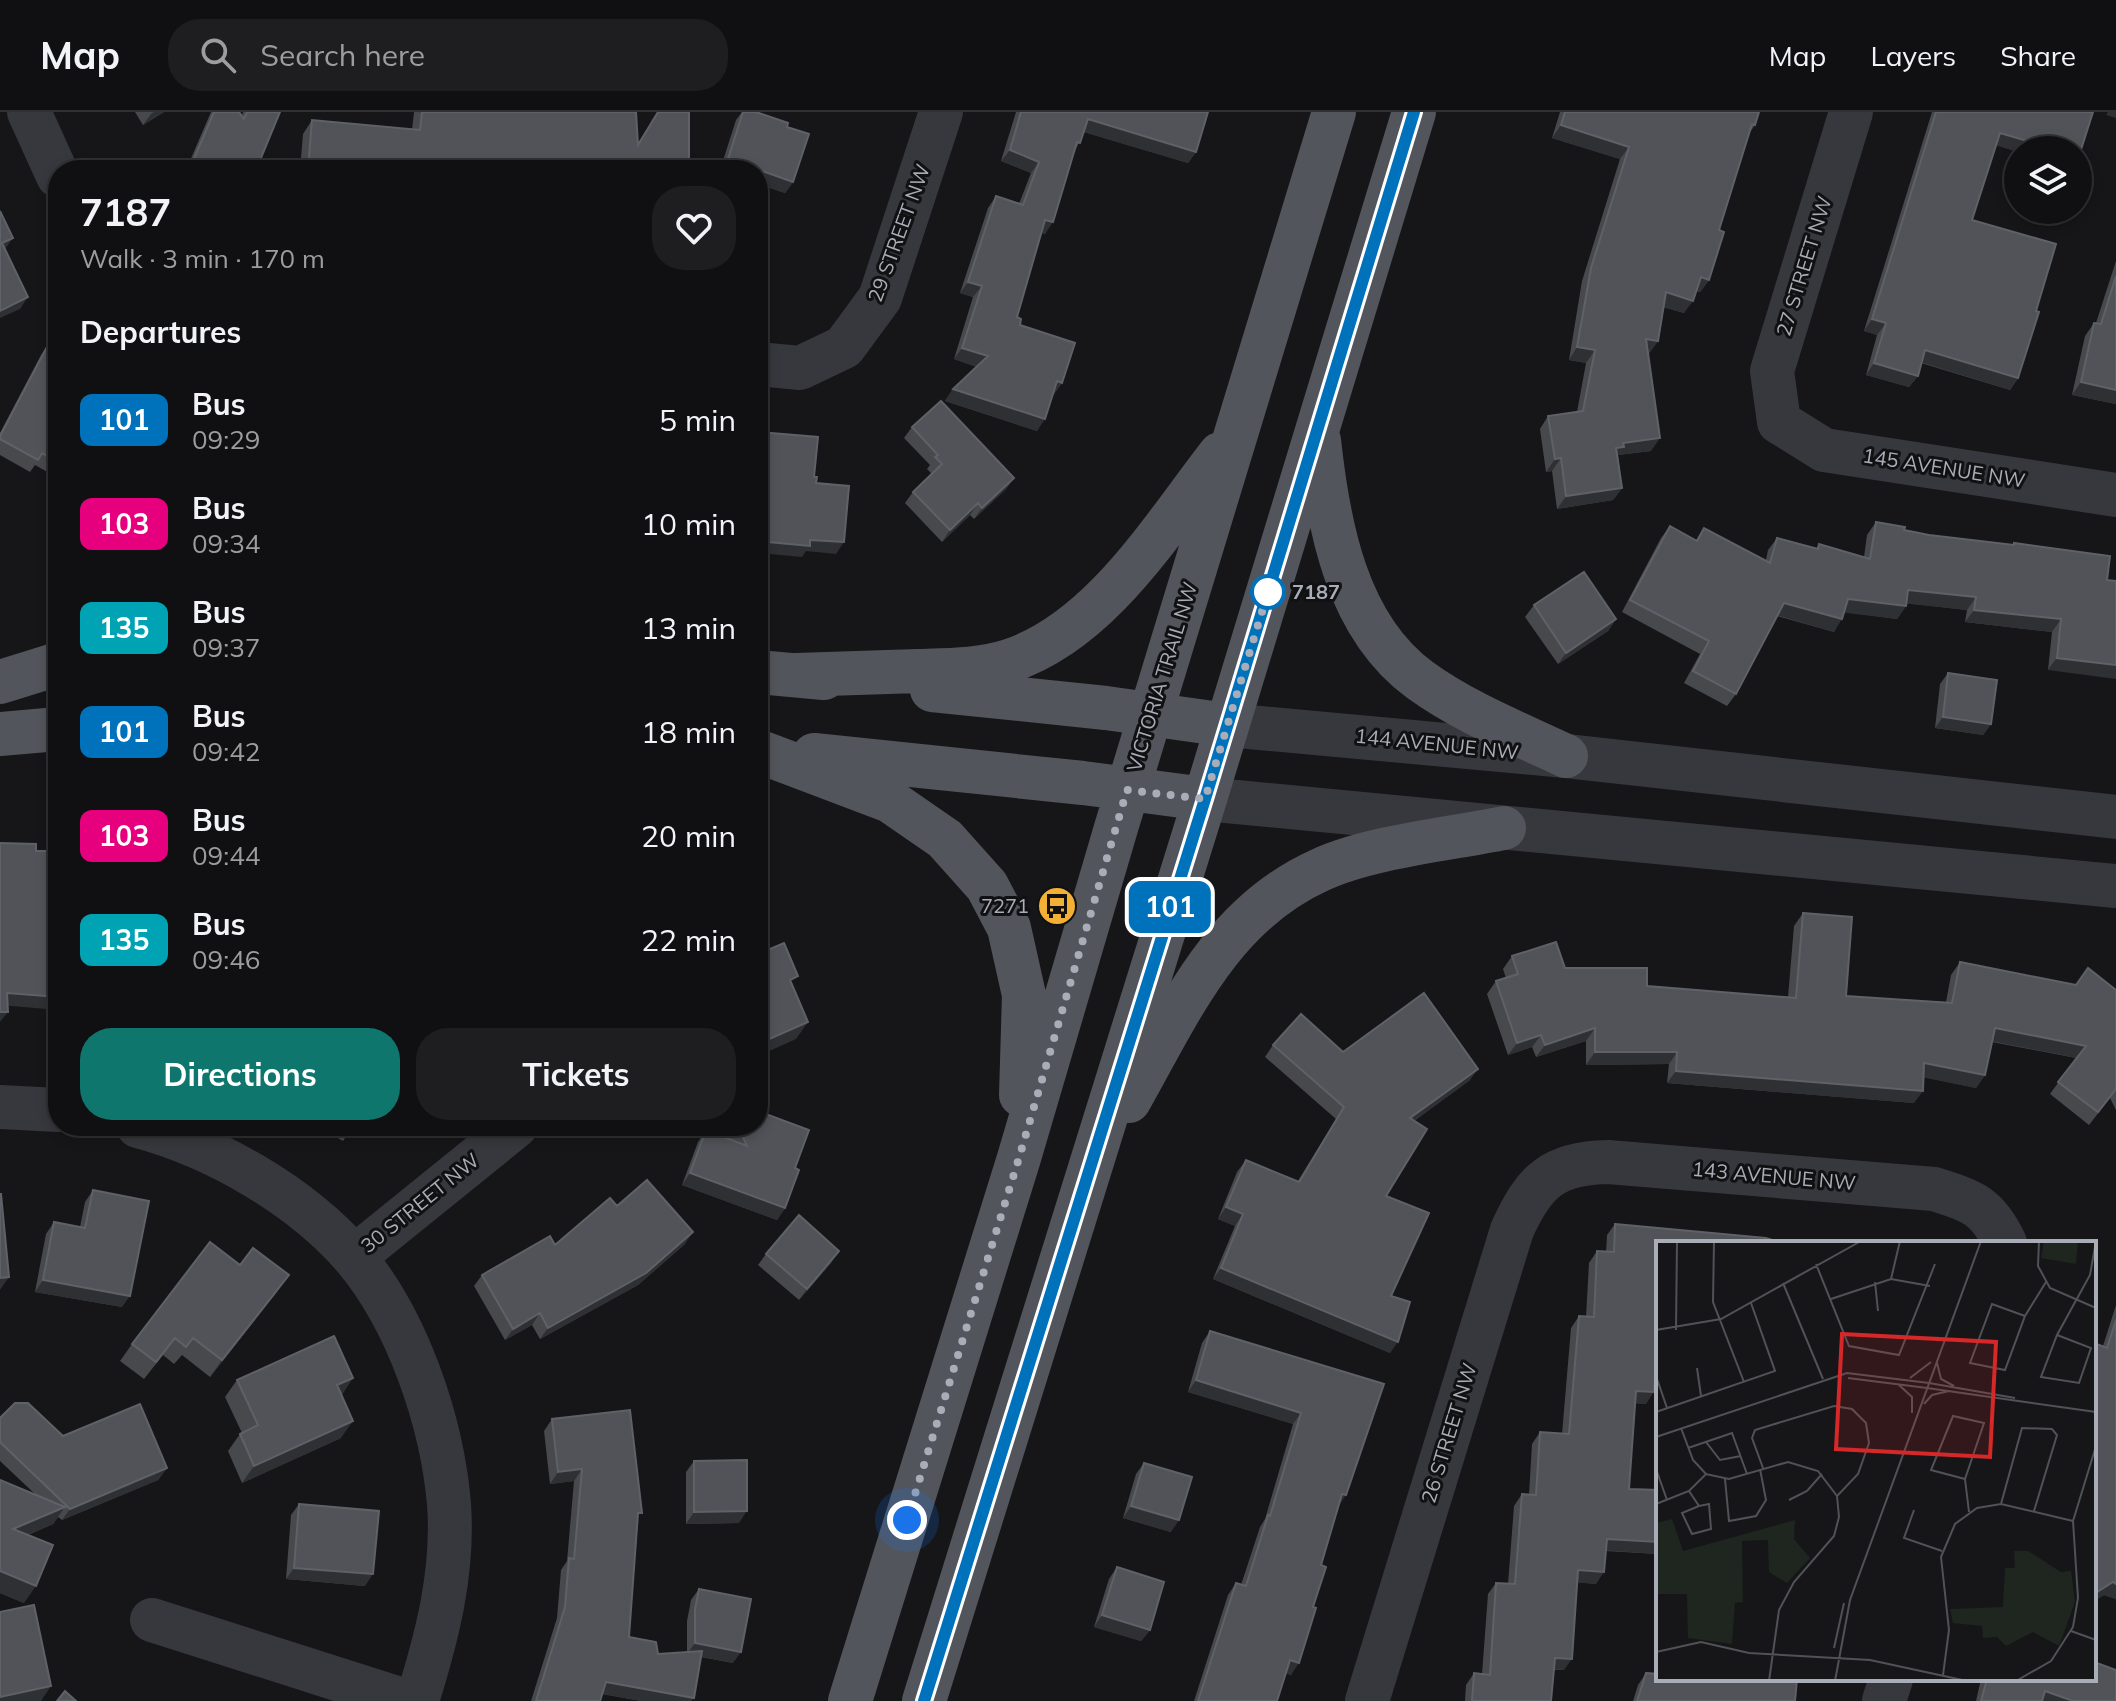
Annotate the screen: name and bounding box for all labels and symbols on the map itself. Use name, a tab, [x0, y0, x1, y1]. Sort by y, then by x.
street label: 29 STREET NW	[862, 160, 935, 305]
street label: 27 STREET NW	[1770, 193, 1837, 339]
street label: 145 AVENUE NW	[1861, 442, 2027, 493]
marker: 7187	[1251, 575, 1285, 609]
street label: VICTORIA TRAIL NW	[1121, 579, 1202, 775]
place label: 7187	[1292, 579, 1340, 604]
street label: 144 AVENUE NW	[1354, 722, 1520, 765]
line badge: 101	[1124, 881, 1216, 933]
bus stop icon: 7271	[1036, 885, 1078, 927]
place label: 7271	[981, 893, 1029, 918]
street label: 30 STREET NW	[355, 1147, 484, 1258]
street label: 143 AVENUE NW	[1691, 1156, 1857, 1195]
inset map	[1656, 1241, 2096, 1681]
street label: 26 STREET NW	[1415, 1360, 1482, 1506]
your location	[887, 1500, 927, 1540]

